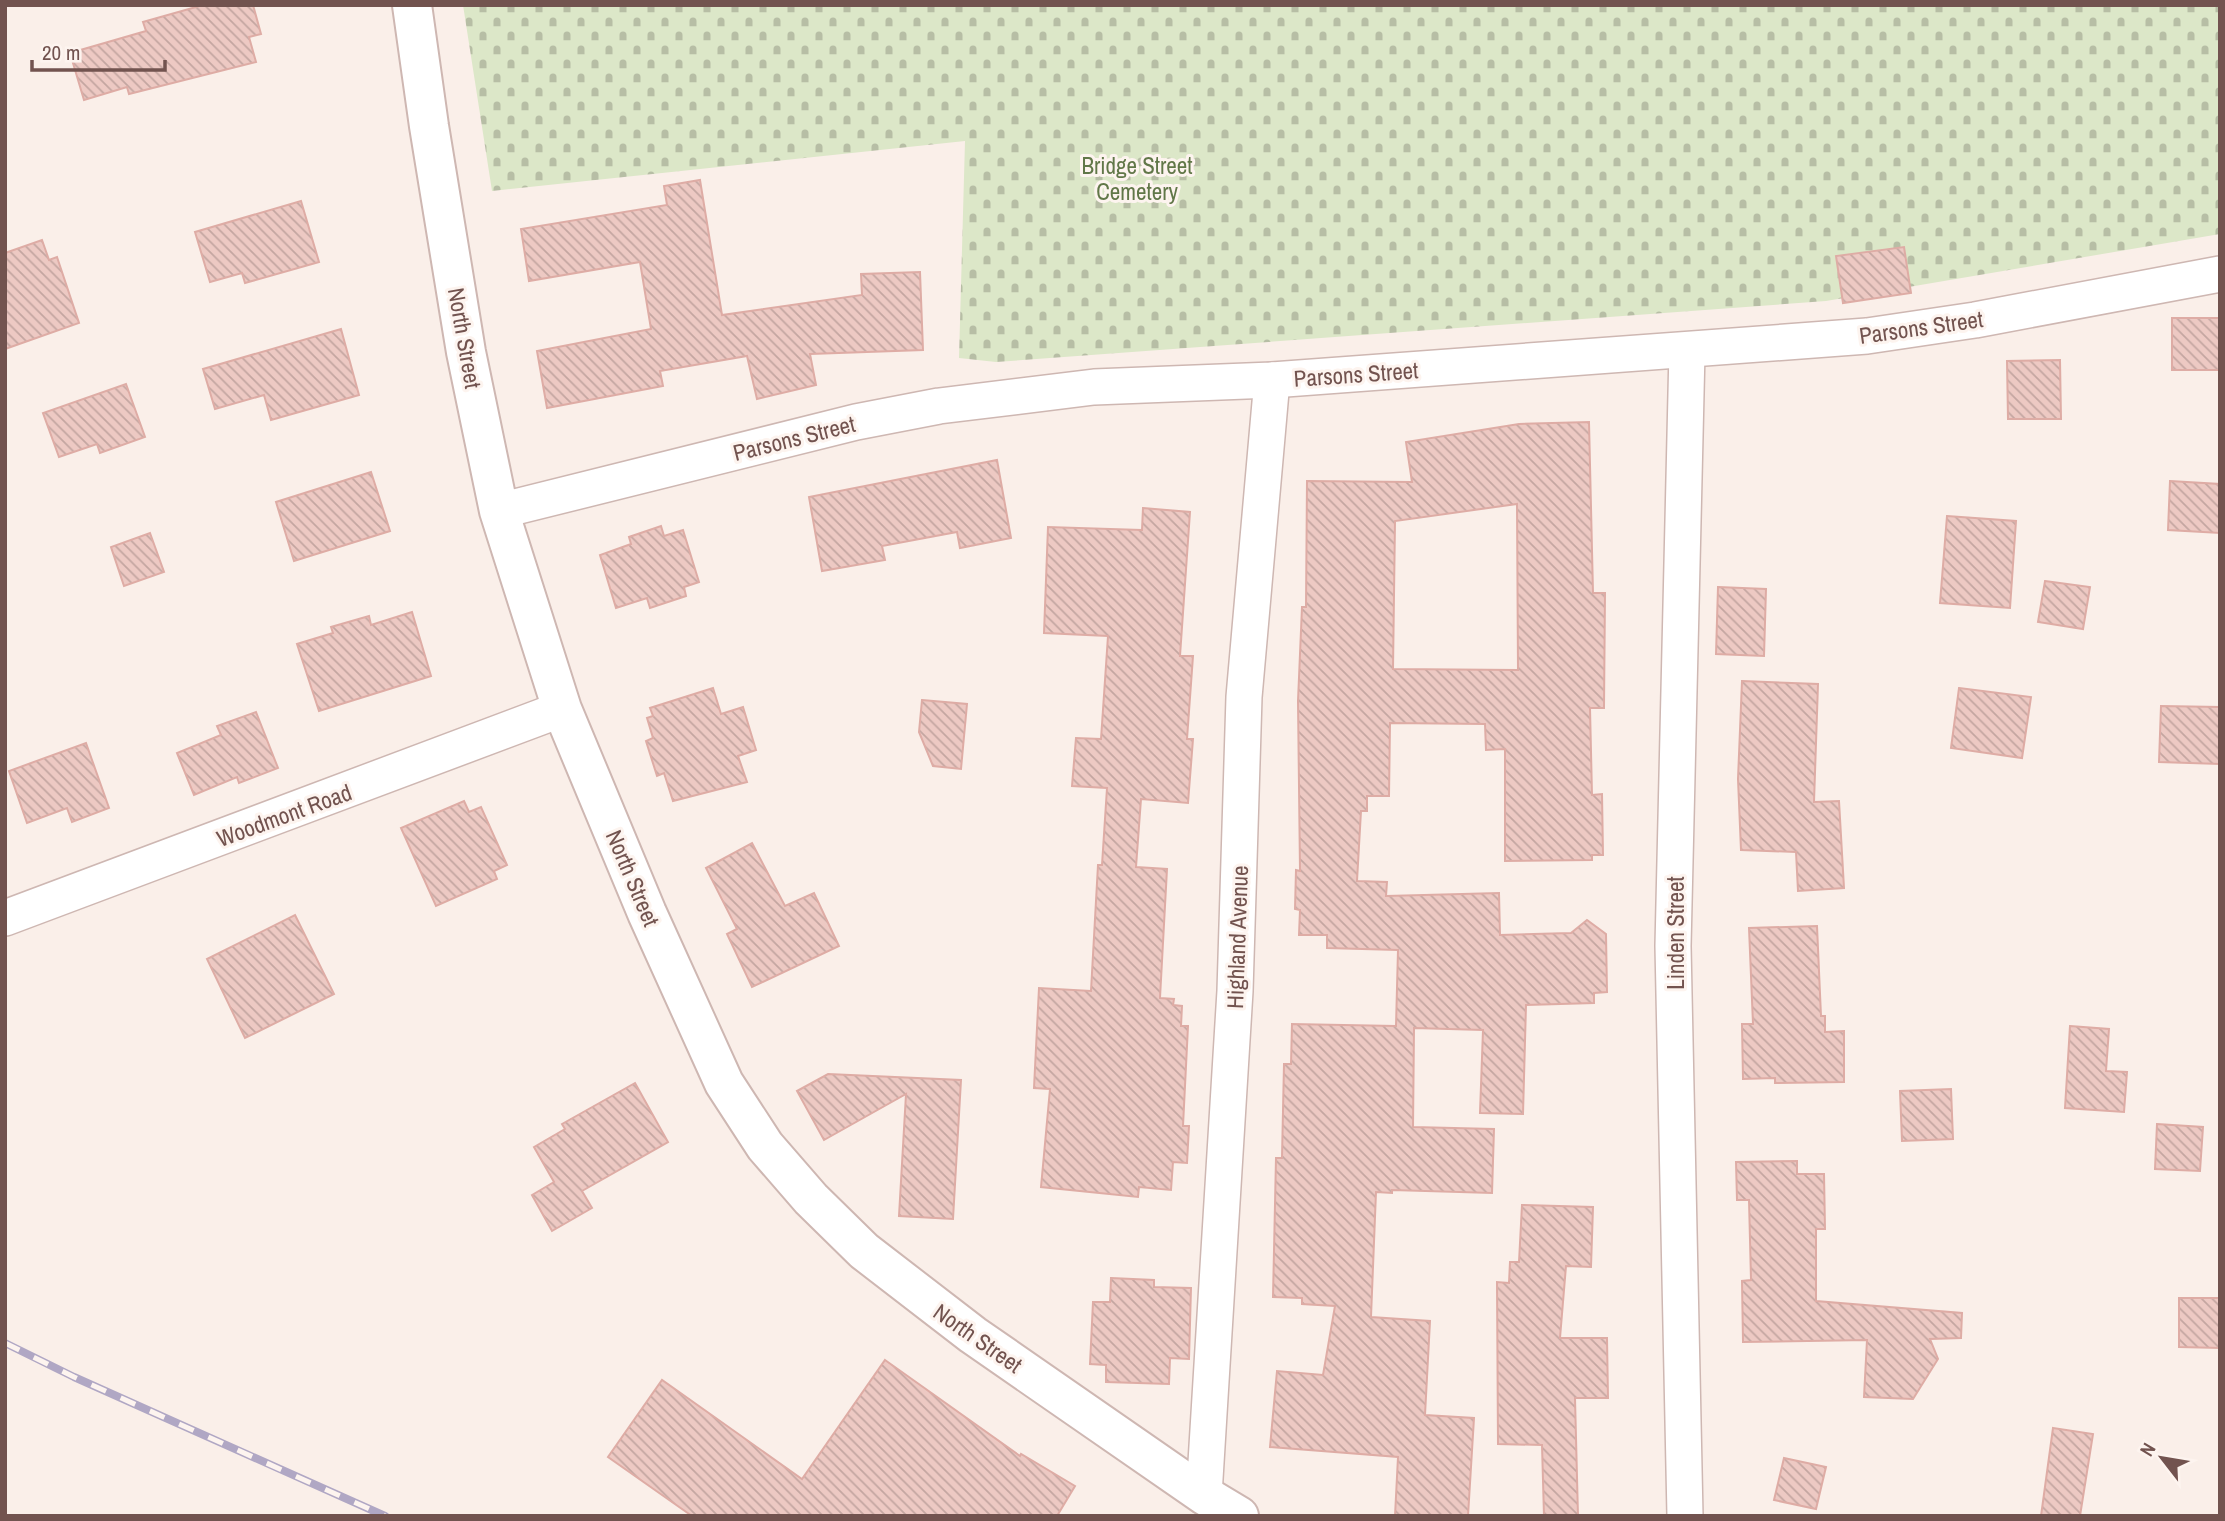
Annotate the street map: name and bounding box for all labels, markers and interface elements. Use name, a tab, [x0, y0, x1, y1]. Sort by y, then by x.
scale bar	[32, 28, 164, 72]
text: 20 m	[42, 38, 80, 67]
park label: Bridge Street Cemetery	[1081, 150, 1193, 207]
street label: North Street	[441, 285, 489, 391]
street label: Parsons Street	[1857, 303, 1985, 351]
street label: Parsons Street	[1293, 354, 1419, 394]
street label: Parsons Street	[730, 408, 858, 468]
street label: Woodmont Road	[212, 776, 356, 854]
street label: North Street	[599, 825, 667, 931]
street label: Highland Avenue	[1219, 865, 1255, 1009]
street label: Linden Street	[1660, 876, 1691, 990]
street label: North Street	[927, 1296, 1029, 1380]
north arrow	[2127, 1423, 2197, 1493]
text: N	[2133, 1438, 2161, 1461]

